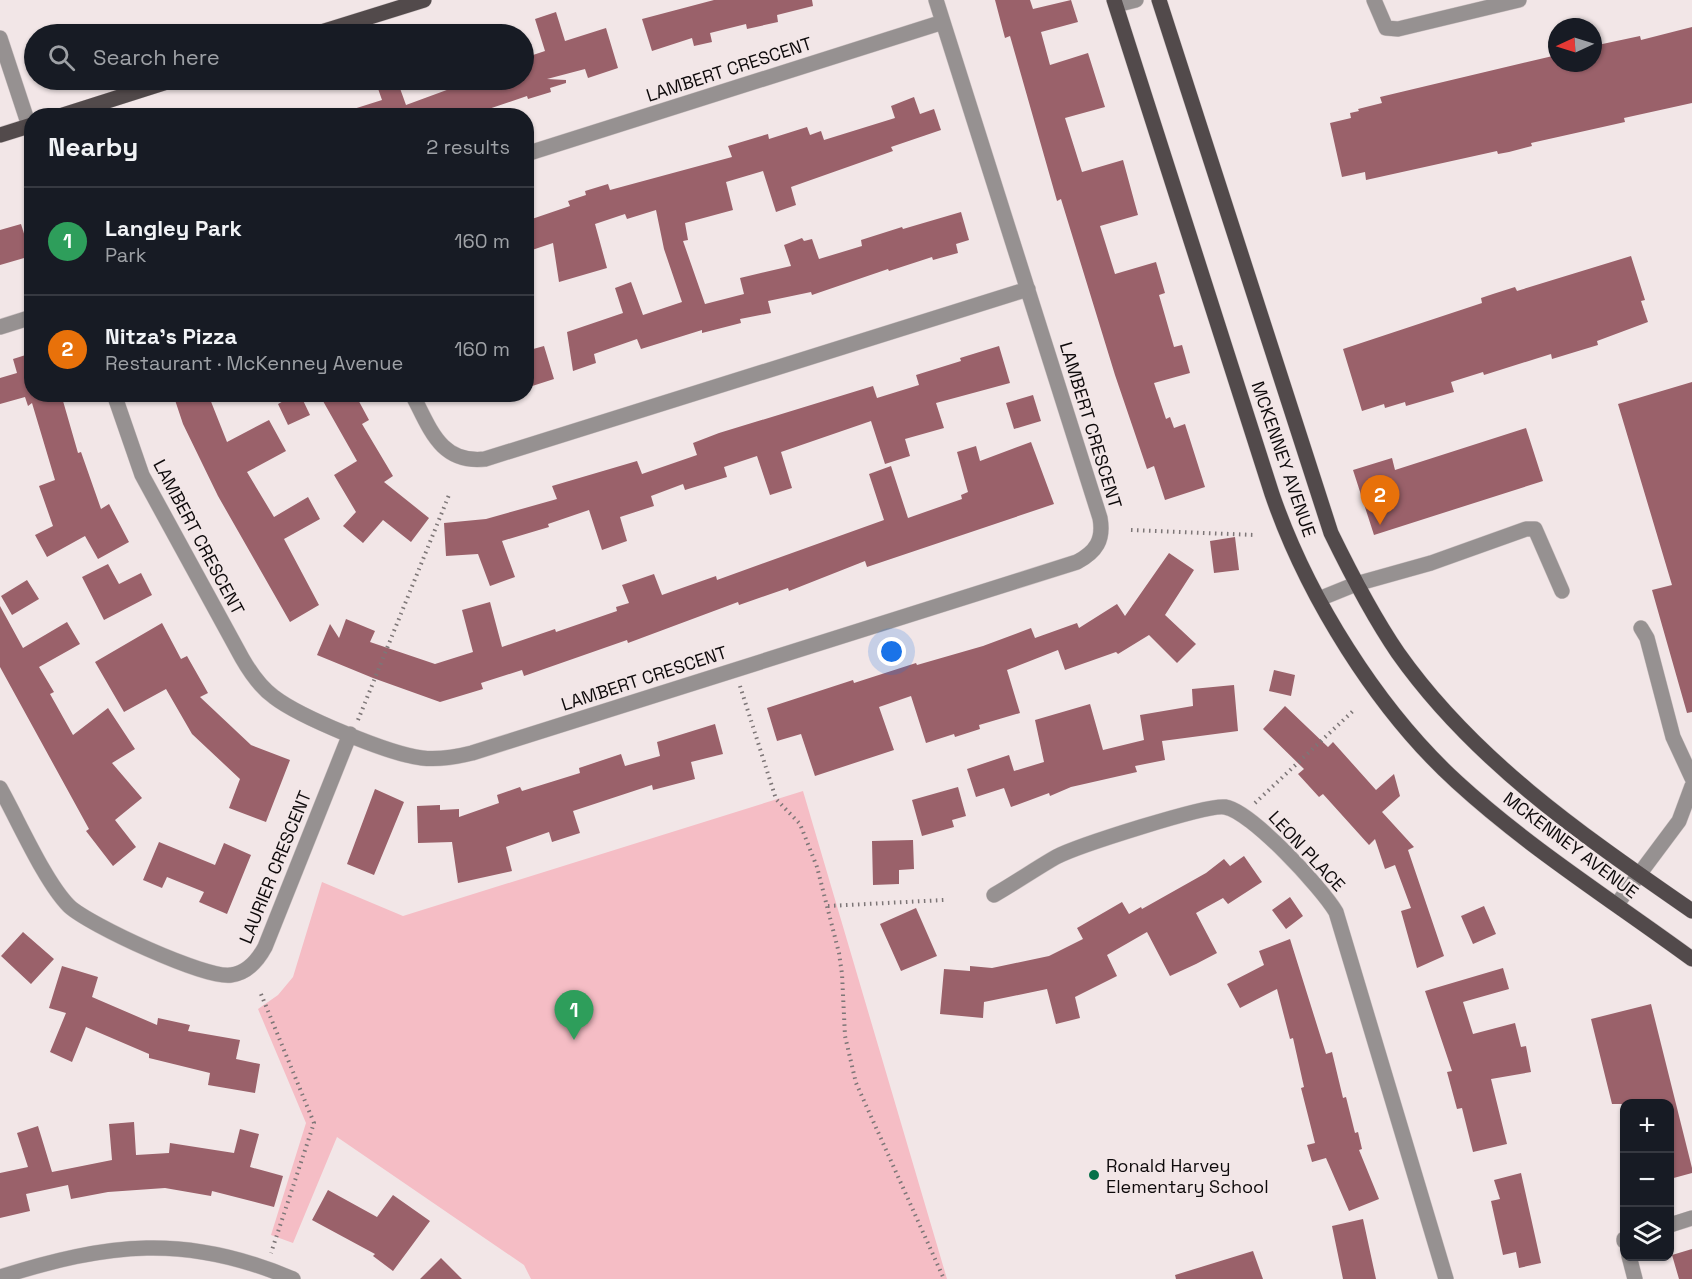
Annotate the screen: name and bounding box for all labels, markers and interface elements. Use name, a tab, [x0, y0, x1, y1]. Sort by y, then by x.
north arrow	[1548, 18, 1602, 72]
search box	[24, 24, 534, 90]
street label: LAMBERT CRESCENT	[643, 31, 815, 107]
icon: search	[45, 41, 78, 74]
text: Search here	[93, 43, 220, 71]
text: Nearby	[48, 130, 138, 164]
text: 2 results	[426, 134, 510, 160]
text: Langley Park	[105, 214, 242, 242]
text: 1	[63, 228, 72, 254]
text: 160 m	[454, 228, 510, 254]
text: Park	[105, 242, 147, 268]
text: Nitza’s Pizza	[105, 322, 237, 350]
text: 2	[62, 336, 73, 362]
text: 160 m	[454, 336, 510, 362]
street label: LAMBERT CRESCENT	[1055, 339, 1127, 511]
text: Restaurant · McKenney Avenue	[105, 350, 403, 376]
street label: MCKENNEY AVENUE	[1247, 378, 1321, 540]
street label: LAMBERT CRESCENT	[148, 455, 250, 619]
pin: 2	[1360, 476, 1400, 525]
your location	[877, 637, 906, 666]
street label: LAMBERT CRESCENT	[558, 640, 730, 716]
street label: LAURIER CRESCENT	[234, 787, 316, 947]
street label: MCKENNEY AVENUE	[1499, 787, 1643, 903]
street label: LEON PLACE	[1264, 806, 1350, 896]
pin: 1	[554, 990, 594, 1040]
map controls	[1620, 1099, 1674, 1261]
button: +	[1620, 1099, 1674, 1153]
button: −	[1620, 1153, 1674, 1207]
place label: Ronald Harvey Elementary School	[1106, 1154, 1269, 1198]
marker: Ronald Harvey Elementary School	[1087, 1168, 1101, 1182]
button: layers	[1620, 1207, 1674, 1261]

